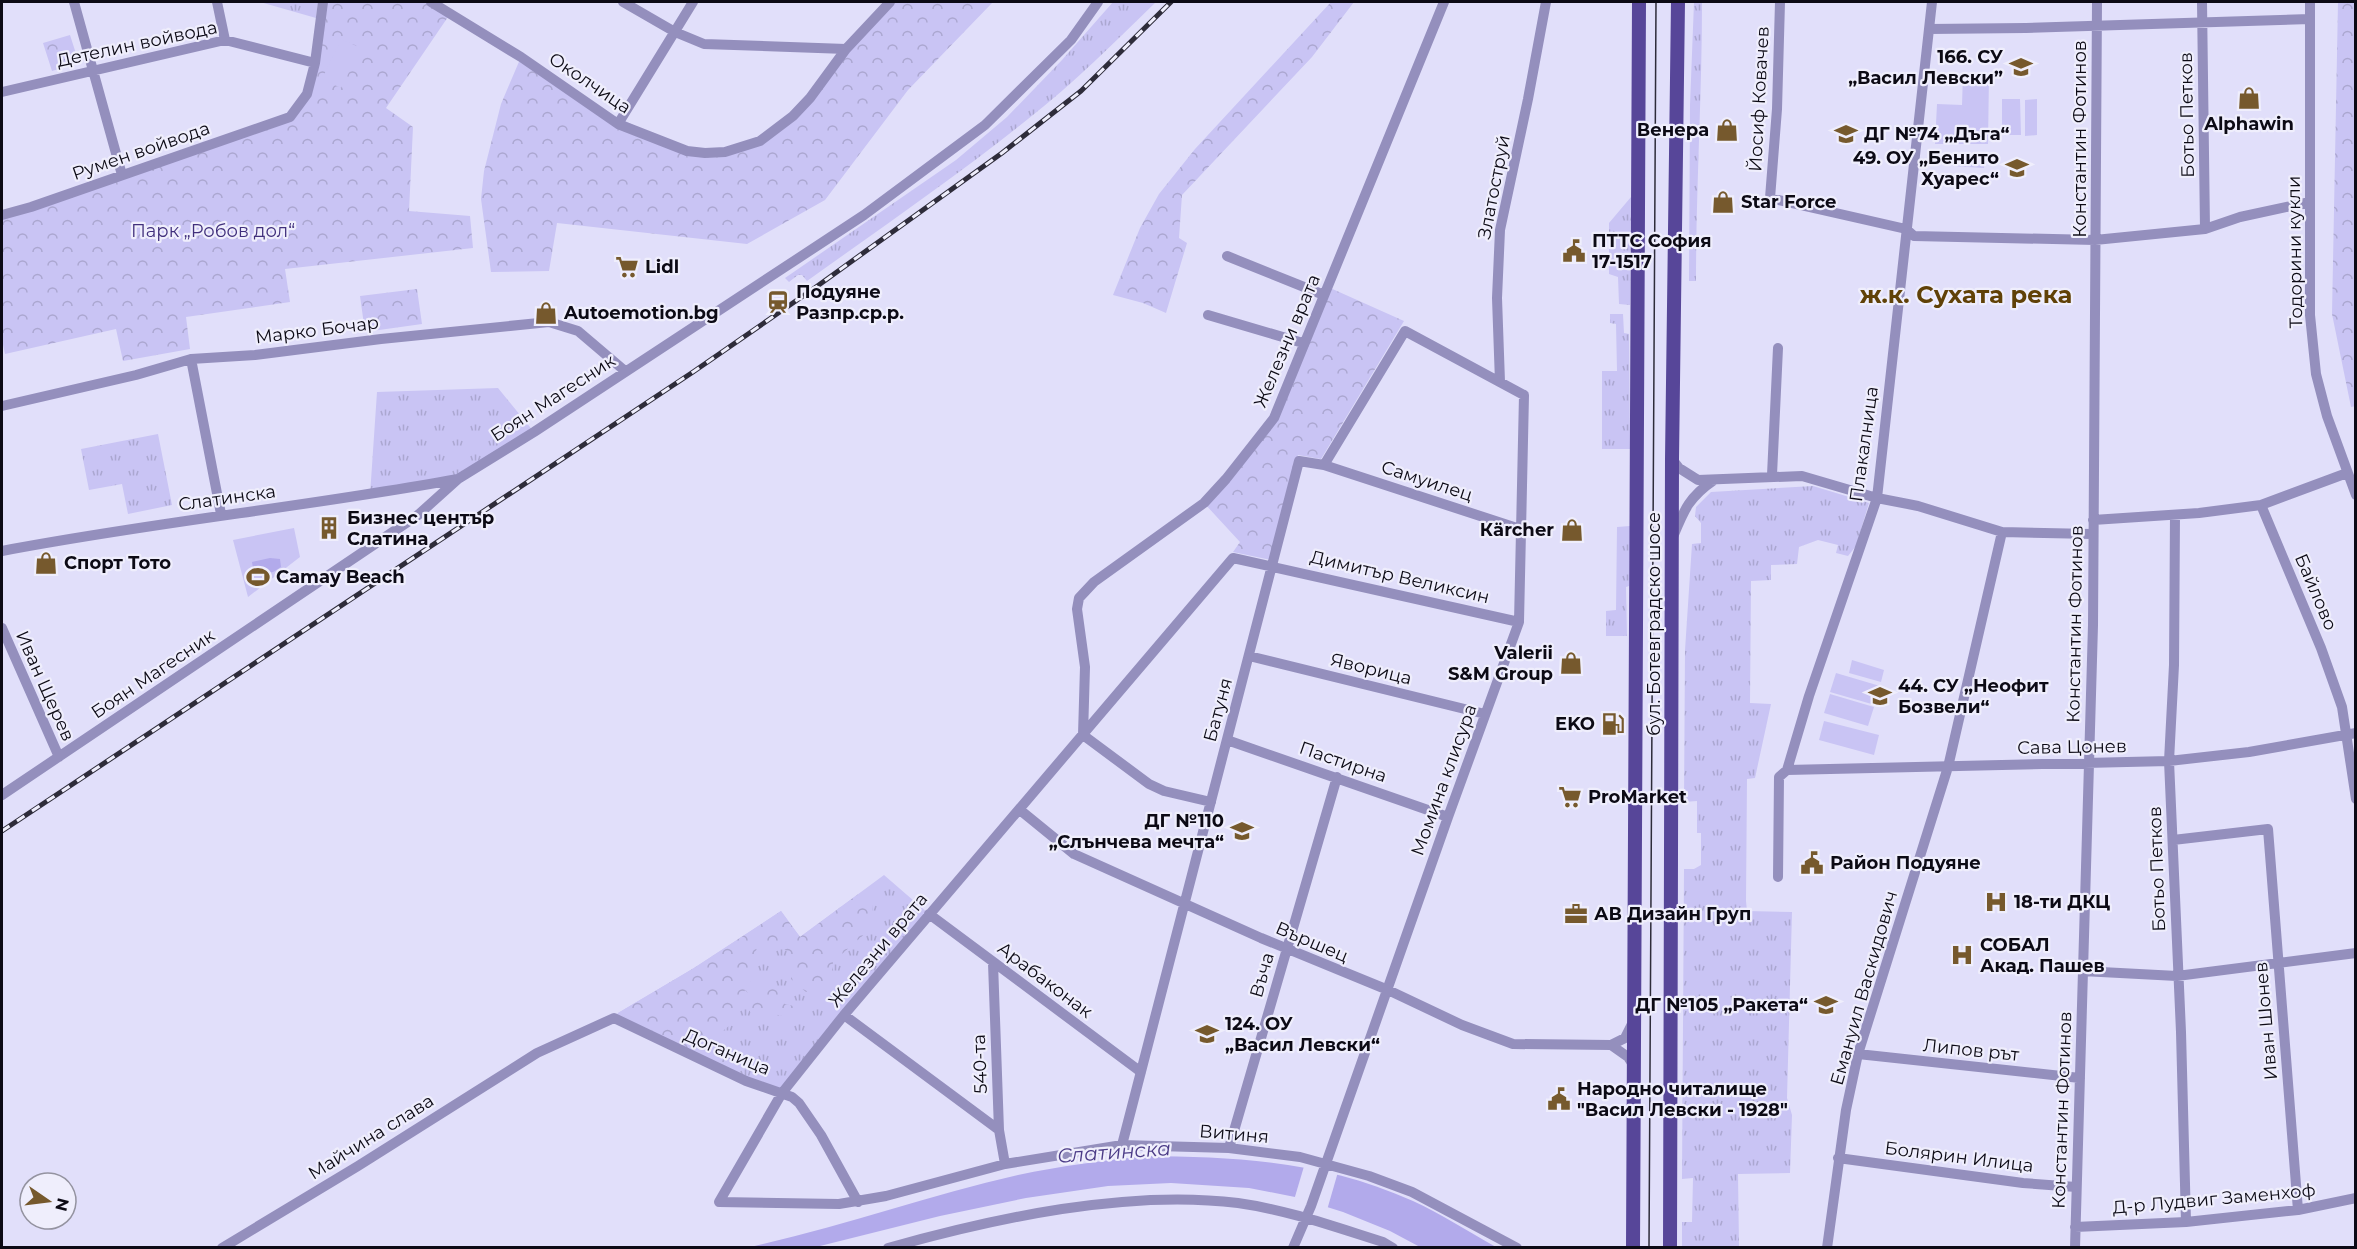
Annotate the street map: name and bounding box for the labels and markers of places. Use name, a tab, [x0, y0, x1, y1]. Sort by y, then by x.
place label: 166. СУ „Васил Левски”	[1848, 46, 2003, 89]
school or university icon: 166. СУ „Васил Левски”	[2008, 54, 2034, 80]
shop icon: Alphawin	[2236, 85, 2262, 111]
place label: Alphawin	[2203, 113, 2294, 135]
shop icon: Венера	[1714, 117, 1740, 143]
place label: Венера	[1637, 119, 1709, 141]
school or university icon: ДГ №74 „Дъга“	[1833, 121, 1859, 147]
place label: ДГ №74 „Дъга“	[1864, 123, 2010, 145]
place label: 49. ОУ „Бенито Хуарес“	[1853, 147, 1999, 190]
school or university icon: 49. ОУ „Бенито Хуарес“	[2004, 155, 2030, 181]
shop icon: Star Force	[1710, 189, 1736, 215]
place label: Star Force	[1741, 191, 1836, 213]
place label: ПТТС София 17-1517	[1592, 230, 1712, 273]
public building icon: ПТТС София 17-1517	[1561, 238, 1587, 264]
supermarket icon: Lidl	[614, 254, 640, 280]
place label: Lidl	[645, 256, 679, 278]
place label: Подуяне Разпр.ср.р.	[796, 281, 904, 324]
station icon: Подуяне Разпр.ср.р.	[765, 289, 791, 315]
shop icon: Autoemotion.bg	[533, 300, 559, 326]
place label: Autoemotion.bg	[563, 302, 719, 324]
place label: Бизнес център Слатина	[347, 507, 494, 550]
building icon: Бизнес център Слатина	[316, 515, 342, 541]
shop icon: Кärcher	[1559, 517, 1585, 543]
place label: Кärcher	[1480, 519, 1554, 541]
shop icon: Спорт Тото	[33, 550, 59, 576]
place label: Спорт Тото	[64, 552, 171, 574]
sports icon: Camay Beach	[245, 564, 271, 590]
place label: Camay Beach	[276, 566, 405, 588]
place label: Valerii S&M Group	[1448, 642, 1553, 685]
shop icon: Valerii S&M Group	[1558, 650, 1584, 676]
place label: 44. СУ „Неофит Бозвели“	[1898, 675, 2049, 718]
school or university icon: 44. СУ „Неофит Бозвели“	[1867, 683, 1893, 709]
fuel station icon: EKO	[1600, 711, 1626, 737]
place label: EKO	[1555, 713, 1595, 735]
supermarket icon: ProMarket	[1557, 784, 1583, 810]
place label: ProMarket	[1588, 786, 1687, 808]
place label: ДГ №110 „Слънчева мечта“	[1049, 810, 1224, 853]
school or university icon: ДГ №110 „Слънчева мечта“	[1229, 818, 1255, 844]
public building icon: Район Подуяне	[1799, 850, 1825, 876]
place label: Район Подуяне	[1830, 852, 1981, 874]
hospital icon: 18-ти ДКЦ	[1983, 889, 2009, 915]
place label: 18-ти ДКЦ	[2014, 891, 2110, 913]
office icon: АВ Дизайн Груп	[1563, 901, 1589, 927]
place label: АВ Дизайн Груп	[1594, 903, 1751, 925]
place label: СОБАЛ Акад. Пашев	[1980, 934, 2105, 977]
hospital icon: СОБАЛ Акад. Пашев	[1949, 942, 1975, 968]
school or university icon: ДГ №105 „Ракета“	[1813, 992, 1839, 1018]
place label: ДГ №105 „Ракета“	[1635, 994, 1808, 1016]
place label: 124. ОУ „Васил Левски“	[1225, 1013, 1380, 1056]
school or university icon: 124. ОУ „Васил Левски“	[1194, 1021, 1220, 1047]
place label: Народно читалище "Васил Левски - 1928"	[1577, 1078, 1788, 1121]
public building icon: Народно читалище "Васил Левски - 1928"	[1546, 1086, 1572, 1112]

